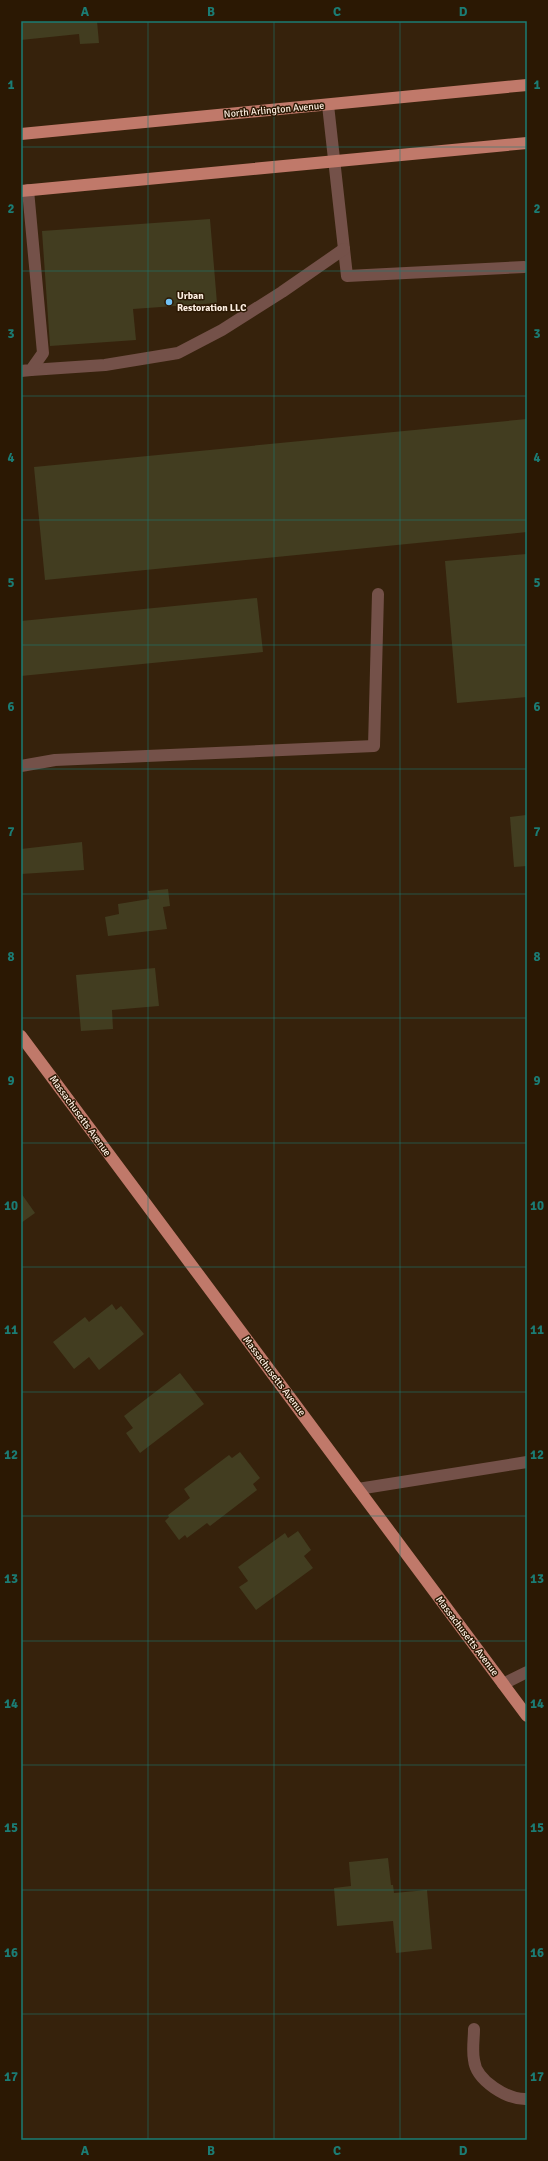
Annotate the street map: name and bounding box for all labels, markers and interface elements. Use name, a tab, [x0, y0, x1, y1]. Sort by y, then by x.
text: A	[81, 4, 90, 20]
text: B	[207, 4, 215, 20]
text: C	[333, 4, 341, 20]
text: D	[459, 4, 468, 20]
text: 1	[7, 77, 15, 93]
text: 1	[533, 77, 541, 93]
street label: North Arlington Avenue	[223, 100, 325, 120]
text: 2	[7, 201, 15, 217]
text: 2	[533, 201, 541, 217]
place label: Urban Restoration LLC	[177, 290, 246, 314]
marker: Urban Restoration LLC	[164, 297, 174, 307]
text: 3	[7, 326, 15, 342]
text: 3	[533, 326, 541, 342]
text: 4	[7, 450, 15, 466]
text: 4	[533, 450, 541, 466]
text: 5	[7, 575, 15, 591]
text: 5	[533, 575, 541, 591]
text: 6	[7, 699, 15, 715]
text: 6	[533, 699, 541, 715]
text: 7	[7, 824, 15, 840]
text: 7	[533, 824, 541, 840]
text: 8	[7, 949, 15, 965]
text: 8	[533, 949, 541, 965]
text: 9	[7, 1073, 15, 1089]
street label: Massachusetts Avenue	[47, 1073, 113, 1159]
text: 9	[533, 1073, 541, 1089]
text: 10	[4, 1198, 18, 1214]
text: 10	[530, 1198, 544, 1214]
text: 11	[4, 1322, 18, 1338]
text: 11	[530, 1322, 544, 1338]
street label: Massachusetts Avenue	[240, 1334, 308, 1418]
text: 12	[4, 1447, 18, 1463]
text: 12	[530, 1447, 544, 1463]
text: 13	[4, 1571, 18, 1587]
text: 13	[530, 1571, 544, 1587]
street label: Massachusetts Avenue	[433, 1594, 501, 1678]
text: 14	[4, 1696, 18, 1712]
text: 14	[530, 1696, 544, 1712]
text: 15	[4, 1820, 18, 1836]
text: 15	[530, 1820, 544, 1836]
text: 16	[4, 1945, 18, 1961]
text: 16	[530, 1945, 544, 1961]
text: 17	[4, 2069, 18, 2085]
text: 17	[530, 2069, 544, 2085]
text: A	[81, 2143, 90, 2159]
text: B	[207, 2143, 215, 2159]
text: C	[333, 2143, 341, 2159]
text: D	[459, 2143, 468, 2159]

